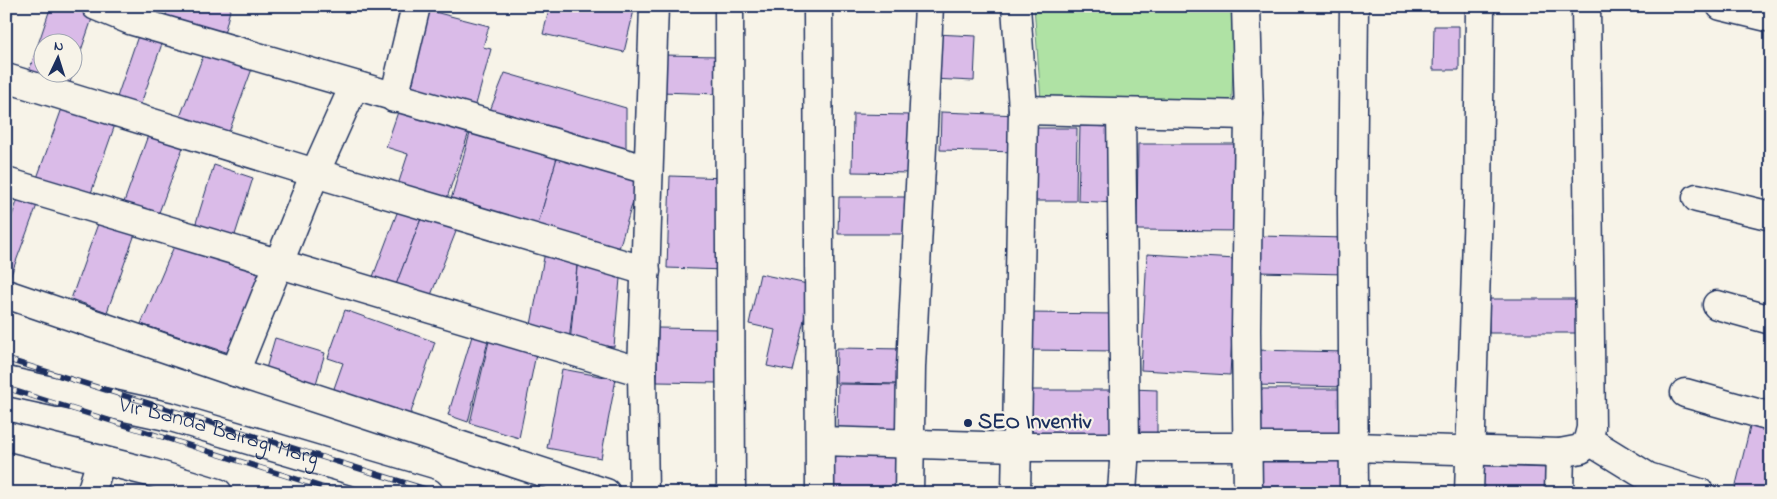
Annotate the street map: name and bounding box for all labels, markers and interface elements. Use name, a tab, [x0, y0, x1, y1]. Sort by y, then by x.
north arrow	[32, 32, 82, 82]
text: N	[53, 36, 64, 57]
street label: Vir Banda Bairagi Marg	[115, 390, 322, 477]
place label: SEO Inventiv	[978, 407, 1092, 439]
marker: SEO Inventiv	[962, 417, 974, 429]

